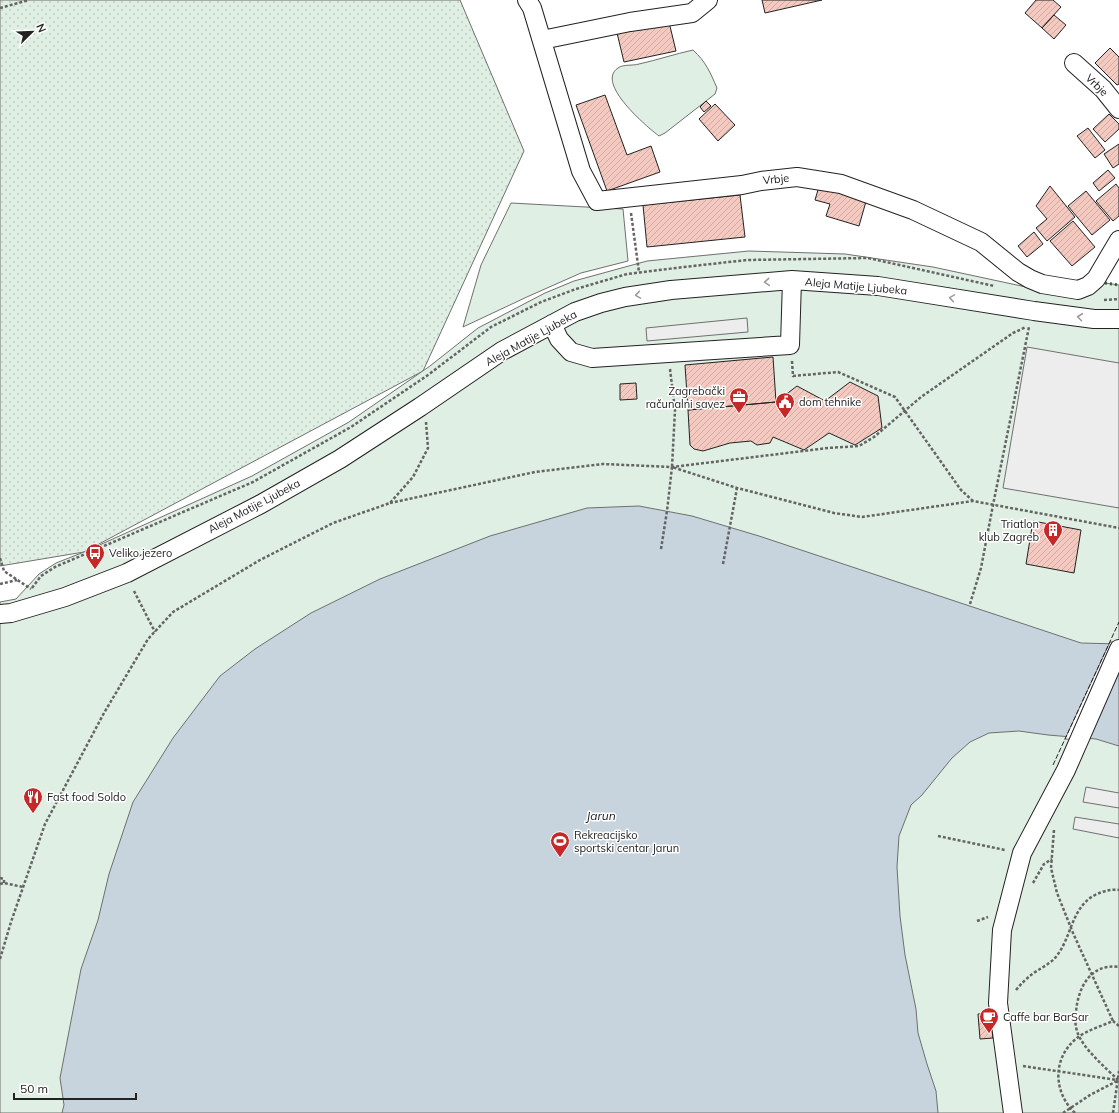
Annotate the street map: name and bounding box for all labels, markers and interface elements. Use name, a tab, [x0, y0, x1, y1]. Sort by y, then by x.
north arrow	[12, 12, 52, 52]
text: N	[33, 22, 49, 35]
street label: Vrbje	[1083, 71, 1111, 99]
street label: Vrbje	[762, 171, 790, 187]
street label: Aleja Matije Ljubeka	[804, 275, 908, 297]
one-way arrow	[764, 278, 770, 287]
one-way arrow	[634, 290, 641, 299]
one-way arrow	[948, 294, 955, 303]
street label: Aleja Matije Ljubeka	[483, 307, 579, 369]
one-way arrow	[1077, 313, 1083, 322]
place label: Zagrebački računalni savez	[646, 384, 725, 411]
office icon: Zagrebački računalni savez	[728, 386, 750, 414]
public building icon: dom tehnike	[774, 391, 796, 419]
place label: dom tehnike	[799, 395, 861, 409]
street label: Aleja Matije Ljubeka	[205, 476, 303, 536]
place label: Triatlon klub Zagreb	[979, 517, 1039, 544]
building icon: Triatlon klub Zagreb	[1042, 519, 1064, 547]
bus stop icon: Veliko jezero	[84, 542, 106, 570]
place label: Veliko jezero	[109, 546, 172, 560]
restaurant icon: Fast food Soldo	[22, 786, 44, 814]
place label: Fast food Soldo	[47, 790, 126, 804]
water label: Jarun	[585, 808, 616, 823]
place label: Rekreacijsko sportski centar Jarun	[574, 828, 679, 855]
sports icon: Rekreacijsko sportski centar Jarun	[549, 830, 571, 858]
cafe icon: Caffe bar BarSar	[978, 1006, 1000, 1034]
place label: Caffe bar BarSar	[1003, 1010, 1089, 1024]
scale bar	[14, 1075, 136, 1101]
text: 50 m	[20, 1081, 48, 1096]

